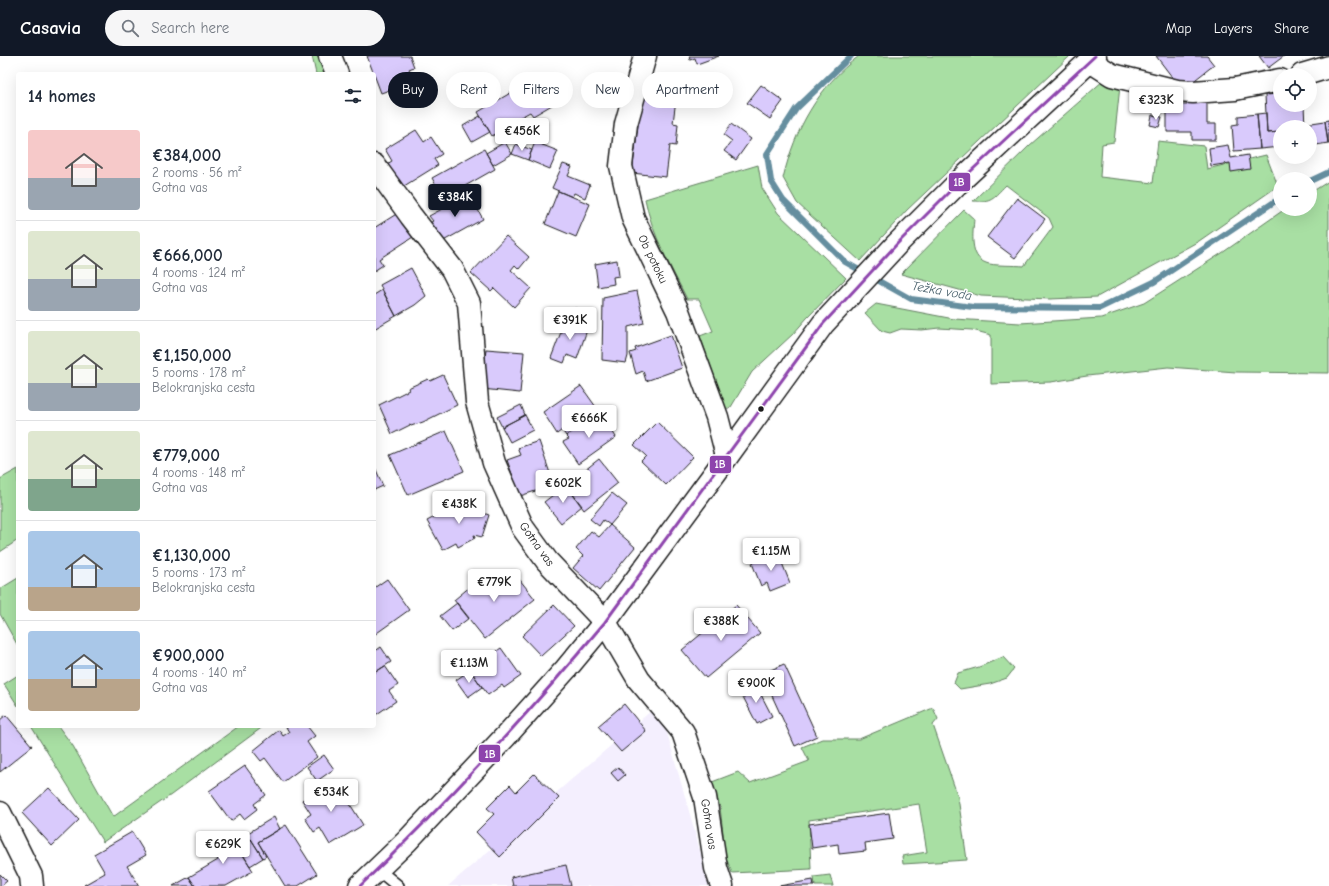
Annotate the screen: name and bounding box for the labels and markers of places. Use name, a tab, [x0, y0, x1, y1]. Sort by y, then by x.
pin: €323K	[1128, 87, 1184, 121]
pin: €456K	[494, 118, 550, 152]
pin: €384K	[427, 184, 483, 218]
pin: €391K	[542, 307, 598, 341]
unlabelled marker	[756, 404, 766, 414]
pin: €666K	[561, 405, 617, 439]
pin: €602K	[535, 470, 591, 504]
pin: €438K	[431, 491, 487, 525]
pin: €1.15M	[738, 538, 804, 572]
pin: €779K	[466, 569, 522, 603]
pin: €388K	[693, 608, 749, 642]
pin: €1.13M	[436, 650, 502, 684]
pin: €900K	[728, 670, 784, 704]
pin: €534K	[303, 779, 359, 813]
pin: €629K	[195, 831, 251, 865]

